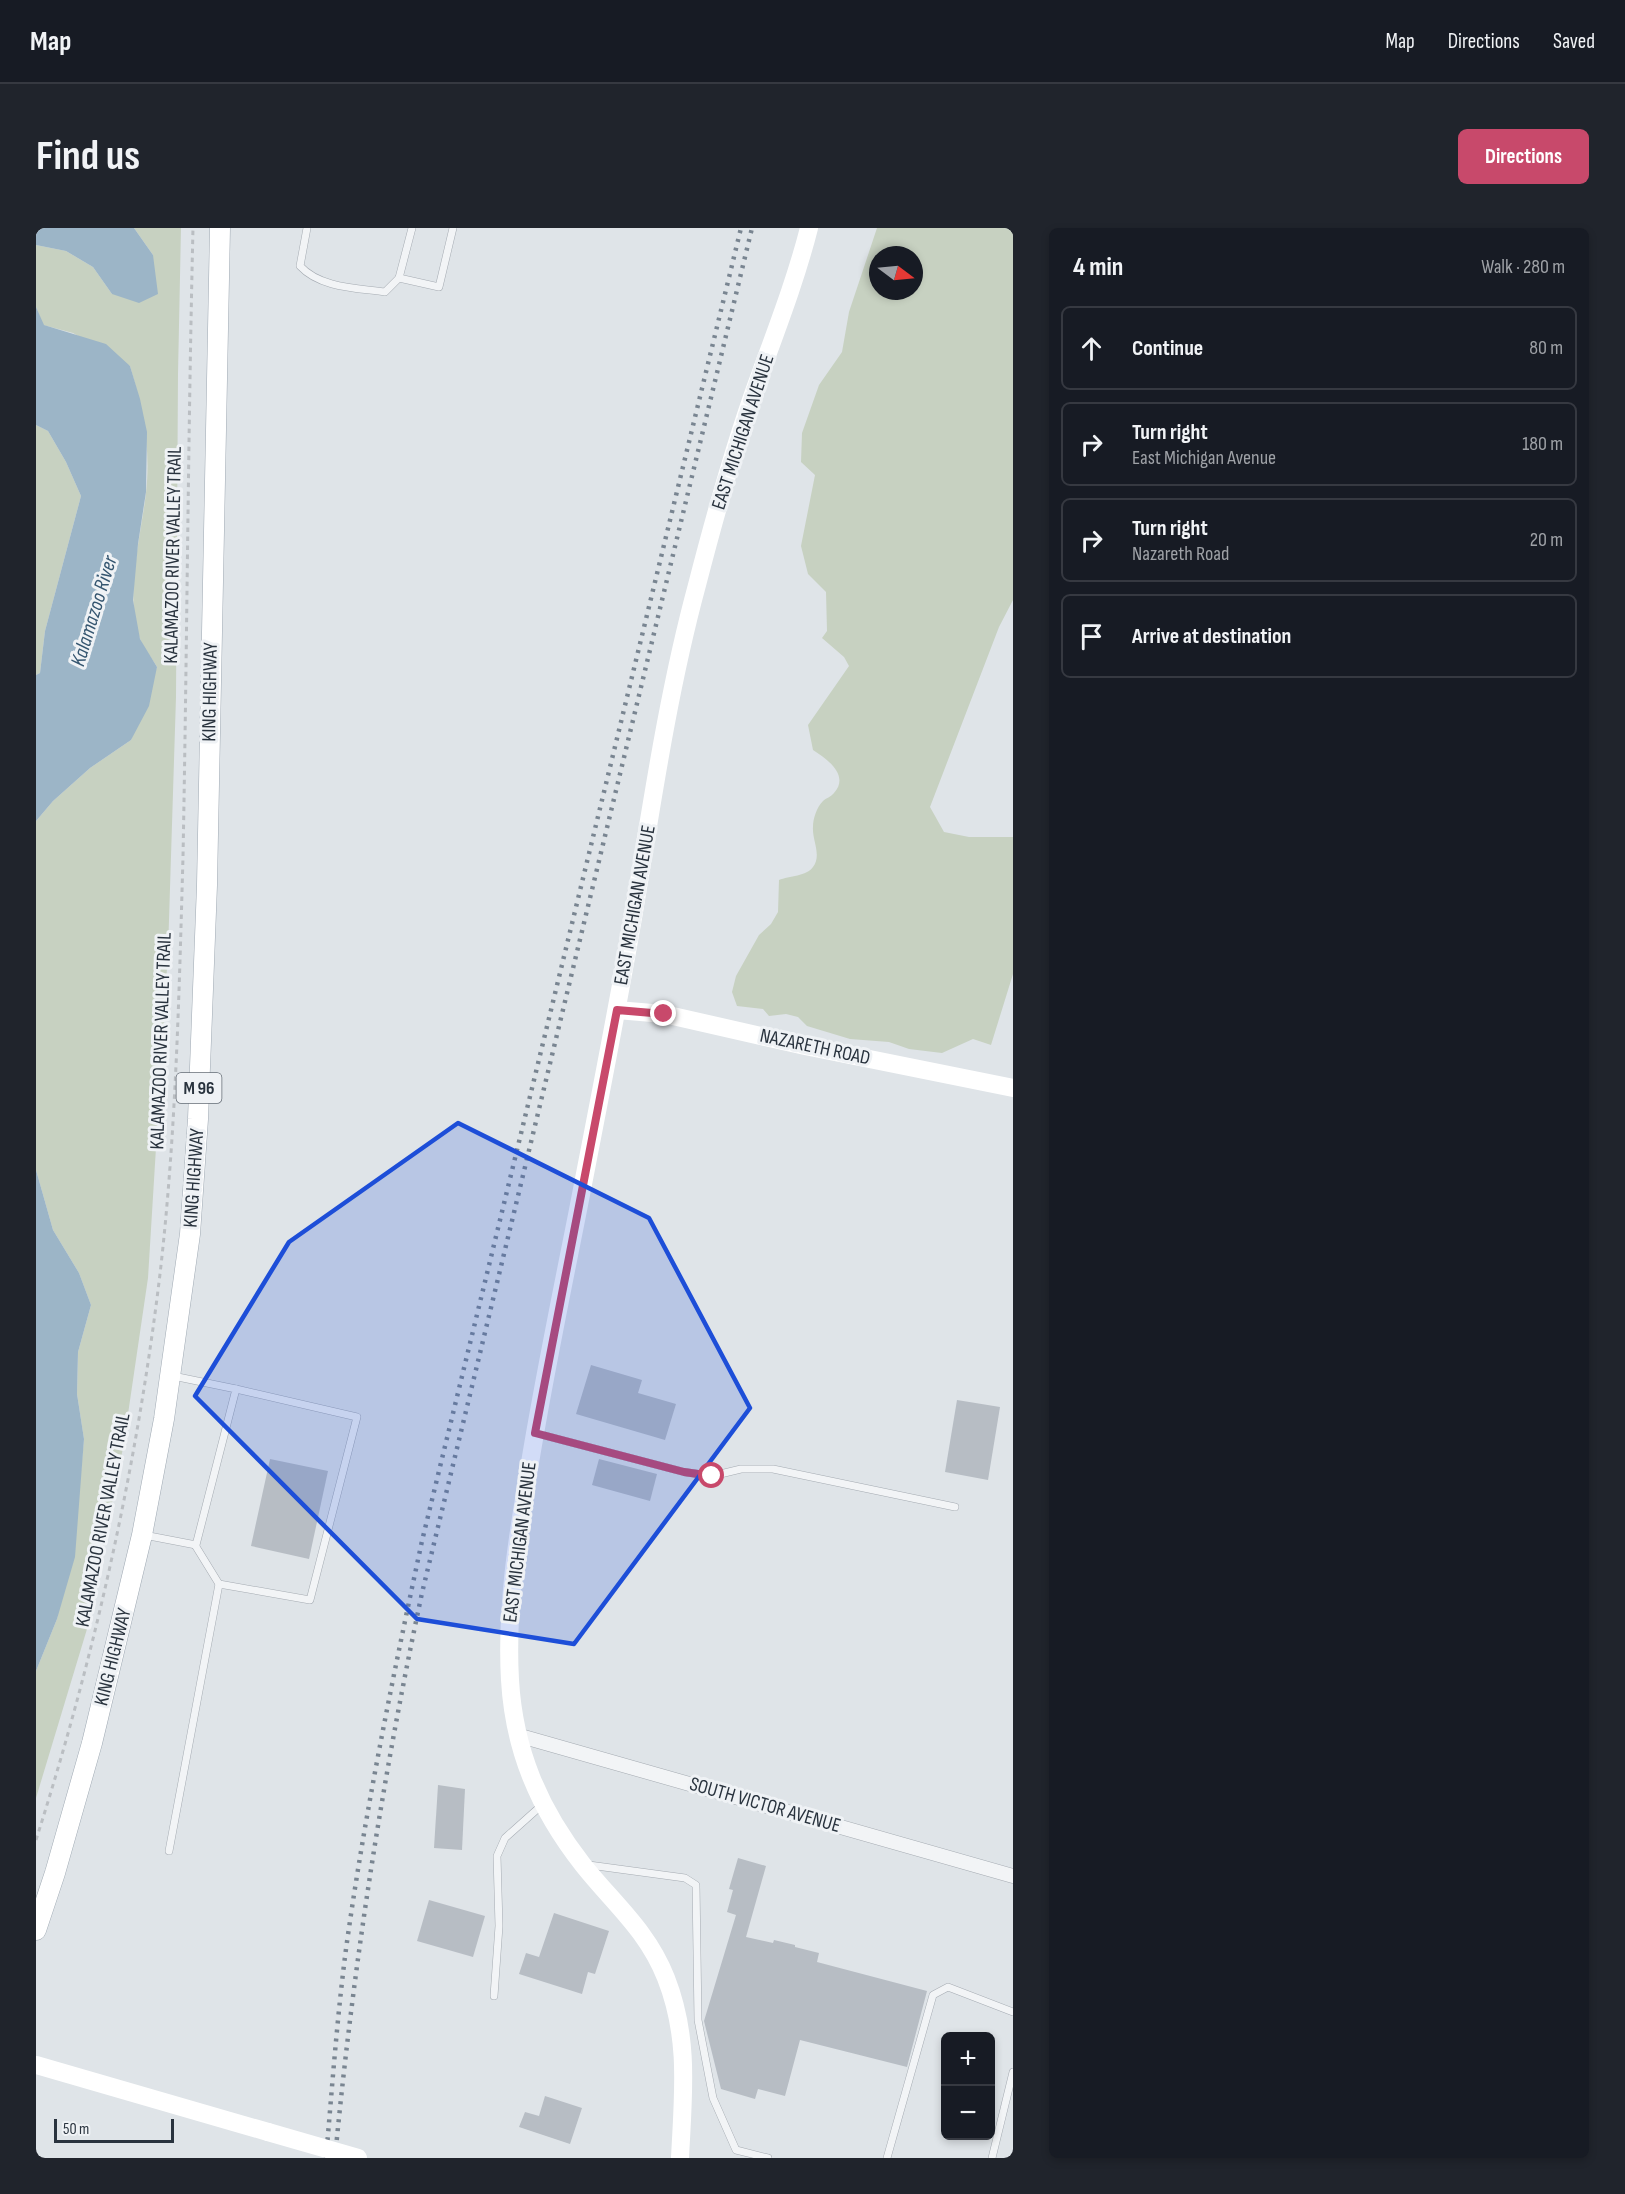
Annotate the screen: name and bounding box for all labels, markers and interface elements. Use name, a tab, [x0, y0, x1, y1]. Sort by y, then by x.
text: Map	[30, 25, 71, 58]
text: Map	[1385, 29, 1415, 54]
text: Directions	[1448, 29, 1520, 54]
text: Saved	[1553, 29, 1595, 54]
button: Directions	[1458, 129, 1589, 184]
text: Find us	[36, 131, 140, 182]
north arrow	[869, 246, 923, 300]
text: 4 min	[1073, 252, 1123, 283]
text: Walk · 280 m	[1481, 255, 1565, 279]
icon: ahead	[1075, 332, 1108, 365]
text: Continue	[1132, 335, 1203, 362]
text: 80 m	[1529, 336, 1563, 360]
street label: EAST MICHIGAN AVENUE	[707, 351, 779, 513]
text: Turn right	[1132, 419, 1208, 446]
icon: right	[1075, 428, 1108, 461]
text: 180 m	[1522, 432, 1563, 456]
street label: KALAMAZOO RIVER VALLEY TRAIL	[159, 446, 187, 664]
text: East Michigan Avenue	[1132, 446, 1276, 470]
text: Turn right	[1132, 515, 1208, 542]
icon: right	[1075, 524, 1108, 557]
text: 20 m	[1530, 528, 1563, 552]
text: Nazareth Road	[1132, 542, 1229, 566]
water label: Kalamazoo River	[65, 552, 123, 669]
icon: arrive	[1075, 620, 1108, 653]
text: Arrive at destination	[1132, 623, 1291, 650]
street label: KING HIGHWAY	[197, 641, 223, 742]
street label: EAST MICHIGAN AVENUE	[609, 823, 661, 987]
street label: KALAMAZOO RIVER VALLEY TRAIL	[145, 931, 177, 1150]
route end	[650, 1000, 676, 1026]
street label: NAZARETH ROAD	[758, 1024, 872, 1070]
road number: M 96	[176, 1073, 222, 1103]
street label: KING HIGHWAY	[179, 1127, 209, 1228]
street label: KALAMAZOO RIVER VALLEY TRAIL	[71, 1411, 136, 1629]
street label: EAST MICHIGAN AVENUE	[498, 1460, 542, 1624]
route start	[698, 1462, 724, 1488]
street label: KING HIGHWAY	[89, 1605, 137, 1708]
street label: SOUTH VICTOR AVENUE	[687, 1772, 843, 1838]
map controls	[941, 2032, 995, 2140]
button: +	[941, 2032, 995, 2086]
button: −	[941, 2086, 995, 2140]
scale bar	[54, 2116, 174, 2144]
text: 50 m	[63, 2120, 89, 2139]

